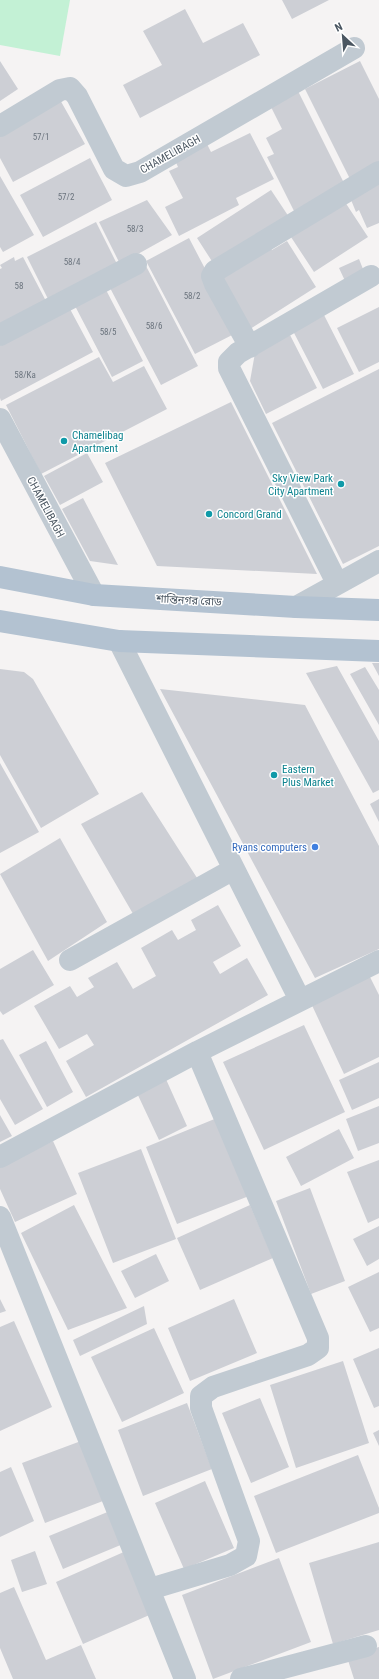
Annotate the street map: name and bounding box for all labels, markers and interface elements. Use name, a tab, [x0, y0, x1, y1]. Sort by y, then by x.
north arrow	[323, 16, 363, 56]
text: N	[333, 20, 345, 35]
house number: 57/1	[33, 132, 49, 142]
street label: CHAMELIBAGH	[138, 133, 203, 176]
house number: 57/2	[58, 192, 75, 202]
house number: 58/3	[127, 224, 143, 234]
house number: 58/4	[64, 257, 81, 267]
house number: 58	[15, 281, 23, 291]
house number: 58/2	[184, 291, 201, 301]
house number: 58/6	[146, 321, 162, 331]
house number: 58/5	[100, 327, 117, 337]
house number: 58/Ka	[14, 370, 36, 380]
place label: Chamelibag Apartment	[72, 429, 123, 455]
marker: Chamelibag Apartment	[59, 436, 69, 446]
place label: Sky View Park City Apartment	[268, 472, 333, 498]
street label: CHAMELIBAGH	[24, 475, 67, 540]
marker: Sky View Park City Apartment	[336, 479, 346, 489]
place label: Concord Grand	[217, 508, 282, 521]
marker: Concord Grand	[204, 509, 214, 519]
street label: শান্তিনগর রোড	[155, 592, 222, 609]
place label: Eastern Plus Market	[282, 763, 334, 789]
marker: Eastern Plus Market	[269, 770, 279, 780]
place label: Ryans computers	[232, 841, 307, 854]
marker: Ryans computers	[310, 842, 320, 852]

